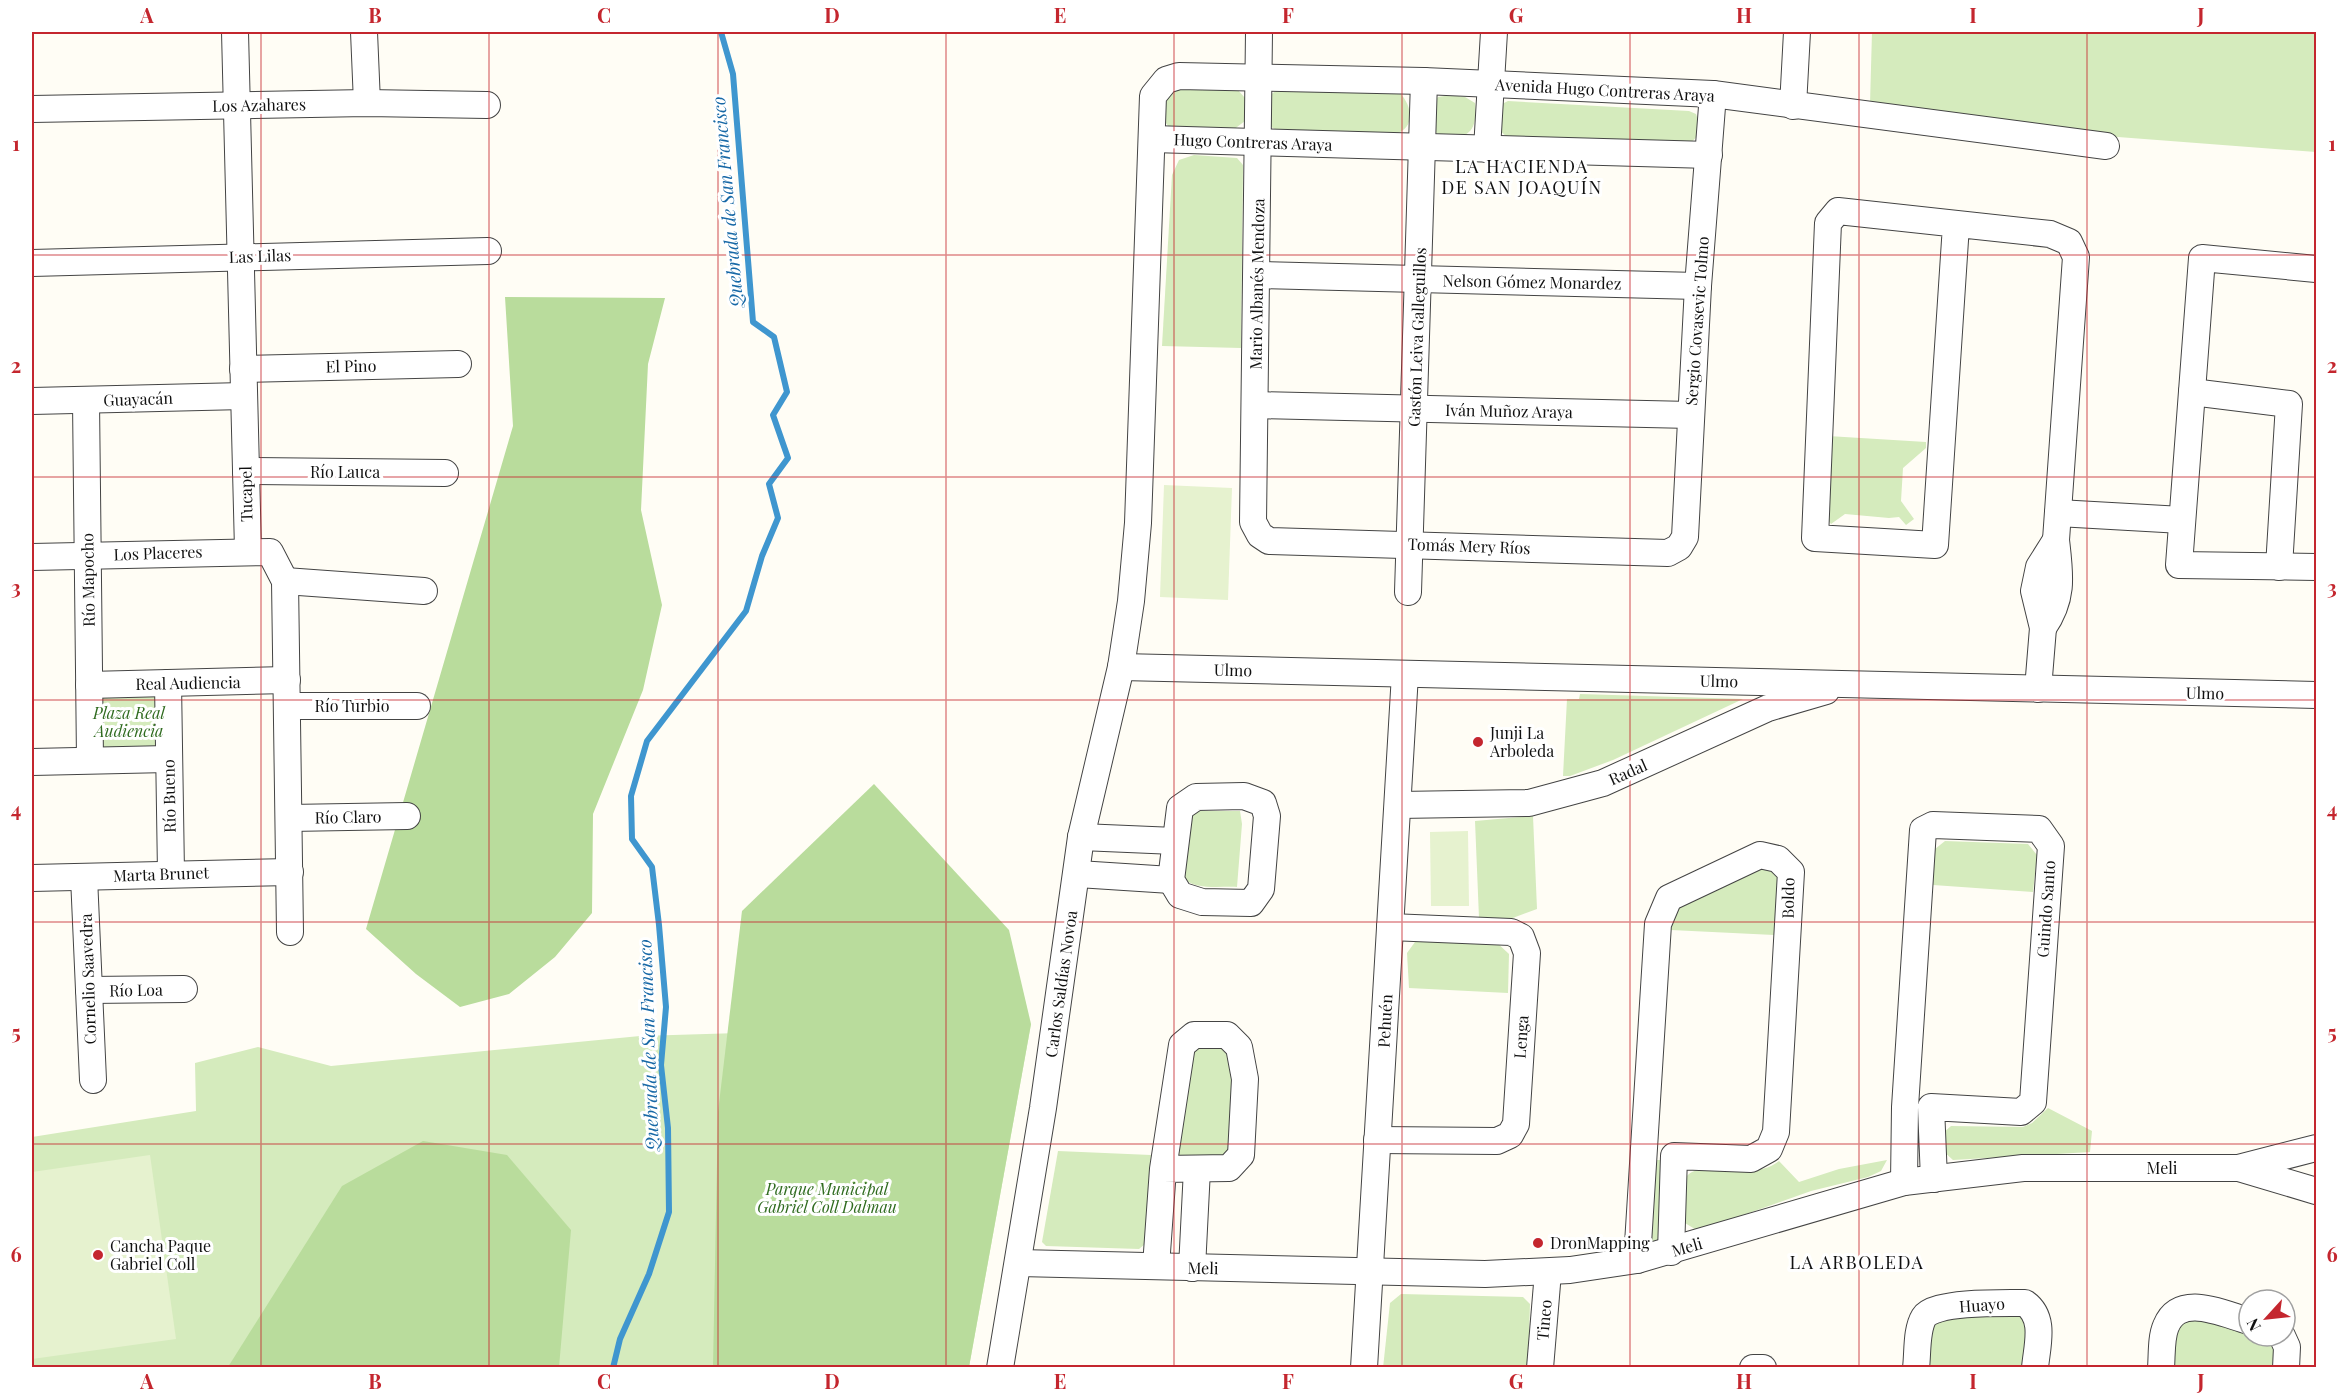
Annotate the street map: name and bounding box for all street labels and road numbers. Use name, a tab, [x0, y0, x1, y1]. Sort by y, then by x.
street label: Avenida Hugo Contreras Araya	[1494, 73, 1715, 106]
street label: Los Azahares	[212, 93, 306, 116]
street label: Hugo Contreras Araya	[1173, 128, 1333, 155]
street label: Mario Albanés Mendoza	[1245, 198, 1268, 370]
street label: Sergio Covasevic Tolmo	[1680, 235, 1713, 406]
street label: Las Lilas	[228, 244, 291, 267]
street label: Gastón Leiva Galleguillos	[1403, 247, 1430, 427]
street label: Nelson Gómez Monardez	[1442, 269, 1622, 294]
street label: El Pino	[325, 355, 377, 376]
street label: Guayacán	[103, 387, 174, 410]
street label: Iván Muñoz Araya	[1445, 399, 1573, 422]
street label: Río Lauca	[310, 461, 380, 482]
street label: Tucapel	[235, 465, 256, 522]
street label: Río Mapocho	[76, 533, 99, 627]
street label: Tomás Mery Ríos	[1407, 533, 1531, 558]
street label: Los Placeres	[113, 540, 203, 565]
street label: Ulmo	[1214, 659, 1253, 680]
street label: Ulmo	[1700, 670, 1739, 691]
street label: Real Audiencia	[135, 671, 241, 694]
street label: Ulmo	[2186, 682, 2225, 703]
street label: Río Turbio	[315, 695, 390, 716]
street label: Radal	[1605, 754, 1651, 789]
street label: Río Bueno	[157, 759, 180, 833]
street label: Río Claro	[314, 805, 382, 828]
street label: Guindo Santo	[2032, 859, 2059, 958]
street label: Marta Brunet	[113, 861, 210, 886]
street label: Boldo	[1777, 877, 1798, 919]
street label: Carlos Saldías Novoa	[1040, 909, 1081, 1059]
street label: Cornelio Saavedra	[75, 913, 100, 1045]
street label: Río Loa	[109, 979, 163, 1000]
street label: Pehuén	[1373, 993, 1396, 1048]
street label: Lenga	[1509, 1015, 1532, 1059]
street label: Meli	[2146, 1157, 2178, 1178]
street label: Meli	[1669, 1232, 1705, 1261]
street label: Meli	[1187, 1257, 1219, 1278]
street label: Huayo	[1958, 1292, 2006, 1317]
street label: Tineo	[1531, 1298, 1556, 1341]

